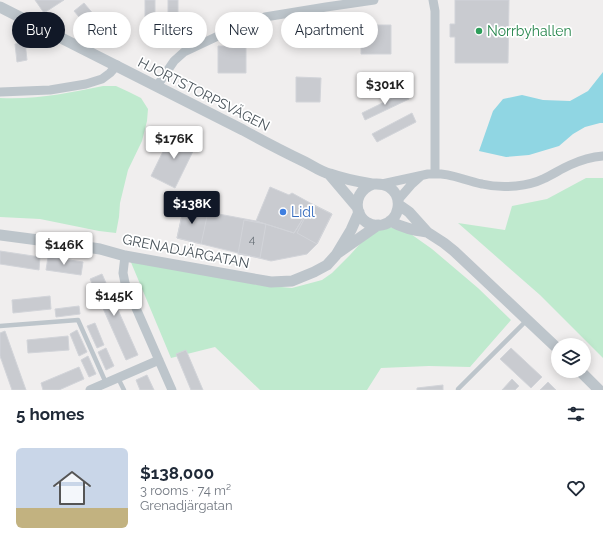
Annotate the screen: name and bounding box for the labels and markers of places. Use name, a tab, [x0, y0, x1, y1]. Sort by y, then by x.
place label: Norrbyhallen	[487, 23, 572, 39]
marker: Norrbyhallen	[474, 26, 484, 36]
pin: $301K	[357, 72, 413, 106]
pin: $176K	[146, 126, 202, 160]
pin: $138K	[164, 191, 220, 225]
place label: Lidl	[291, 204, 315, 220]
marker: Lidl	[278, 207, 288, 217]
pin: $146K	[36, 232, 92, 266]
pin: $145K	[86, 283, 142, 317]

